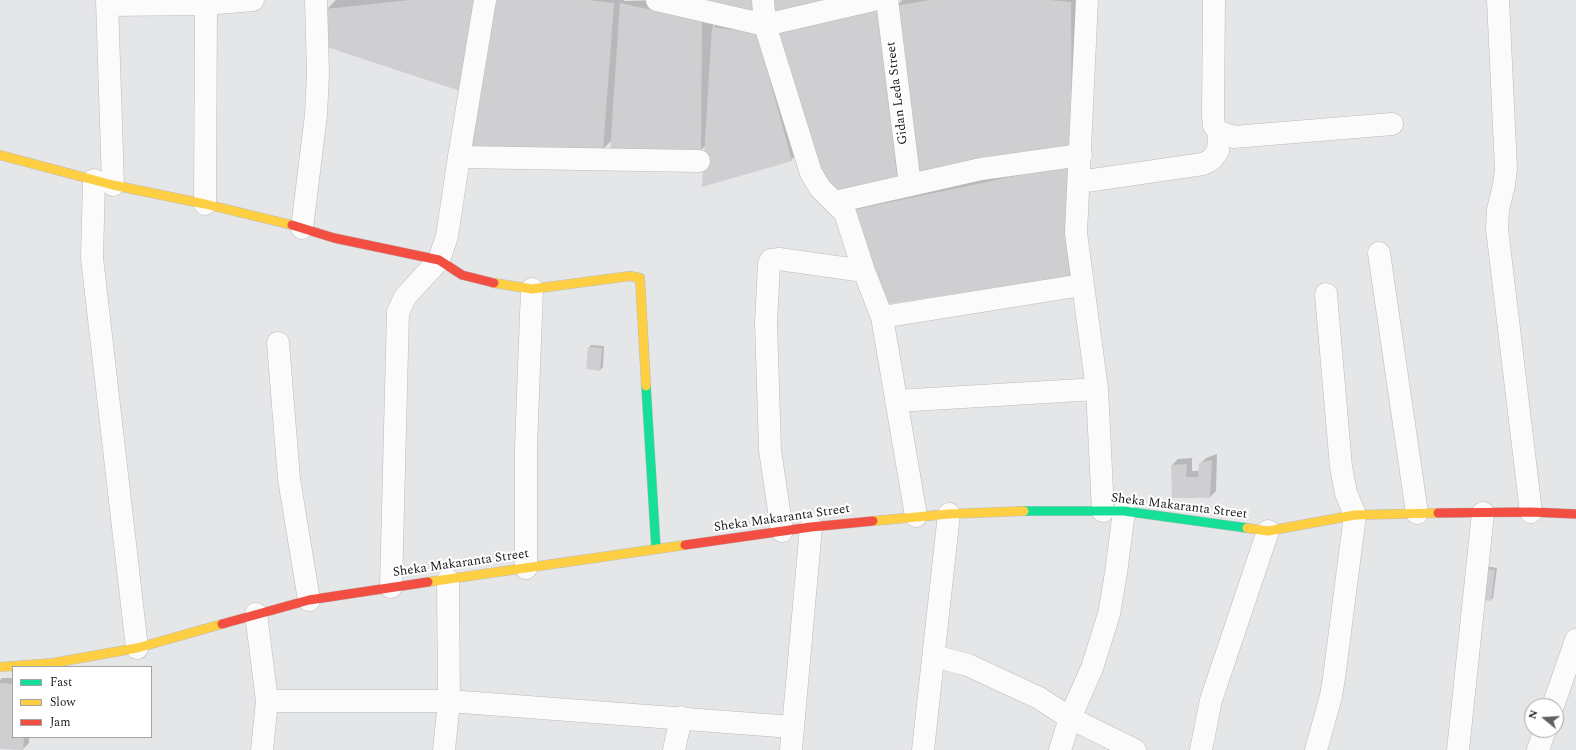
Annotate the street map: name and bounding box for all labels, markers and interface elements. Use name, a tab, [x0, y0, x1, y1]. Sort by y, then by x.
street label: Gidan Leda Street	[884, 40, 912, 146]
street label: Sheka Makaranta Street	[1110, 491, 1248, 523]
street label: Sheka Makaranta Street	[713, 502, 851, 536]
street label: Sheka Makaranta Street	[392, 547, 530, 581]
legend	[12, 666, 152, 738]
text: Fast	[50, 673, 72, 692]
text: Slow	[50, 693, 75, 712]
north arrow	[1524, 698, 1564, 738]
text: N	[1524, 708, 1543, 721]
text: Jam	[50, 713, 71, 732]

